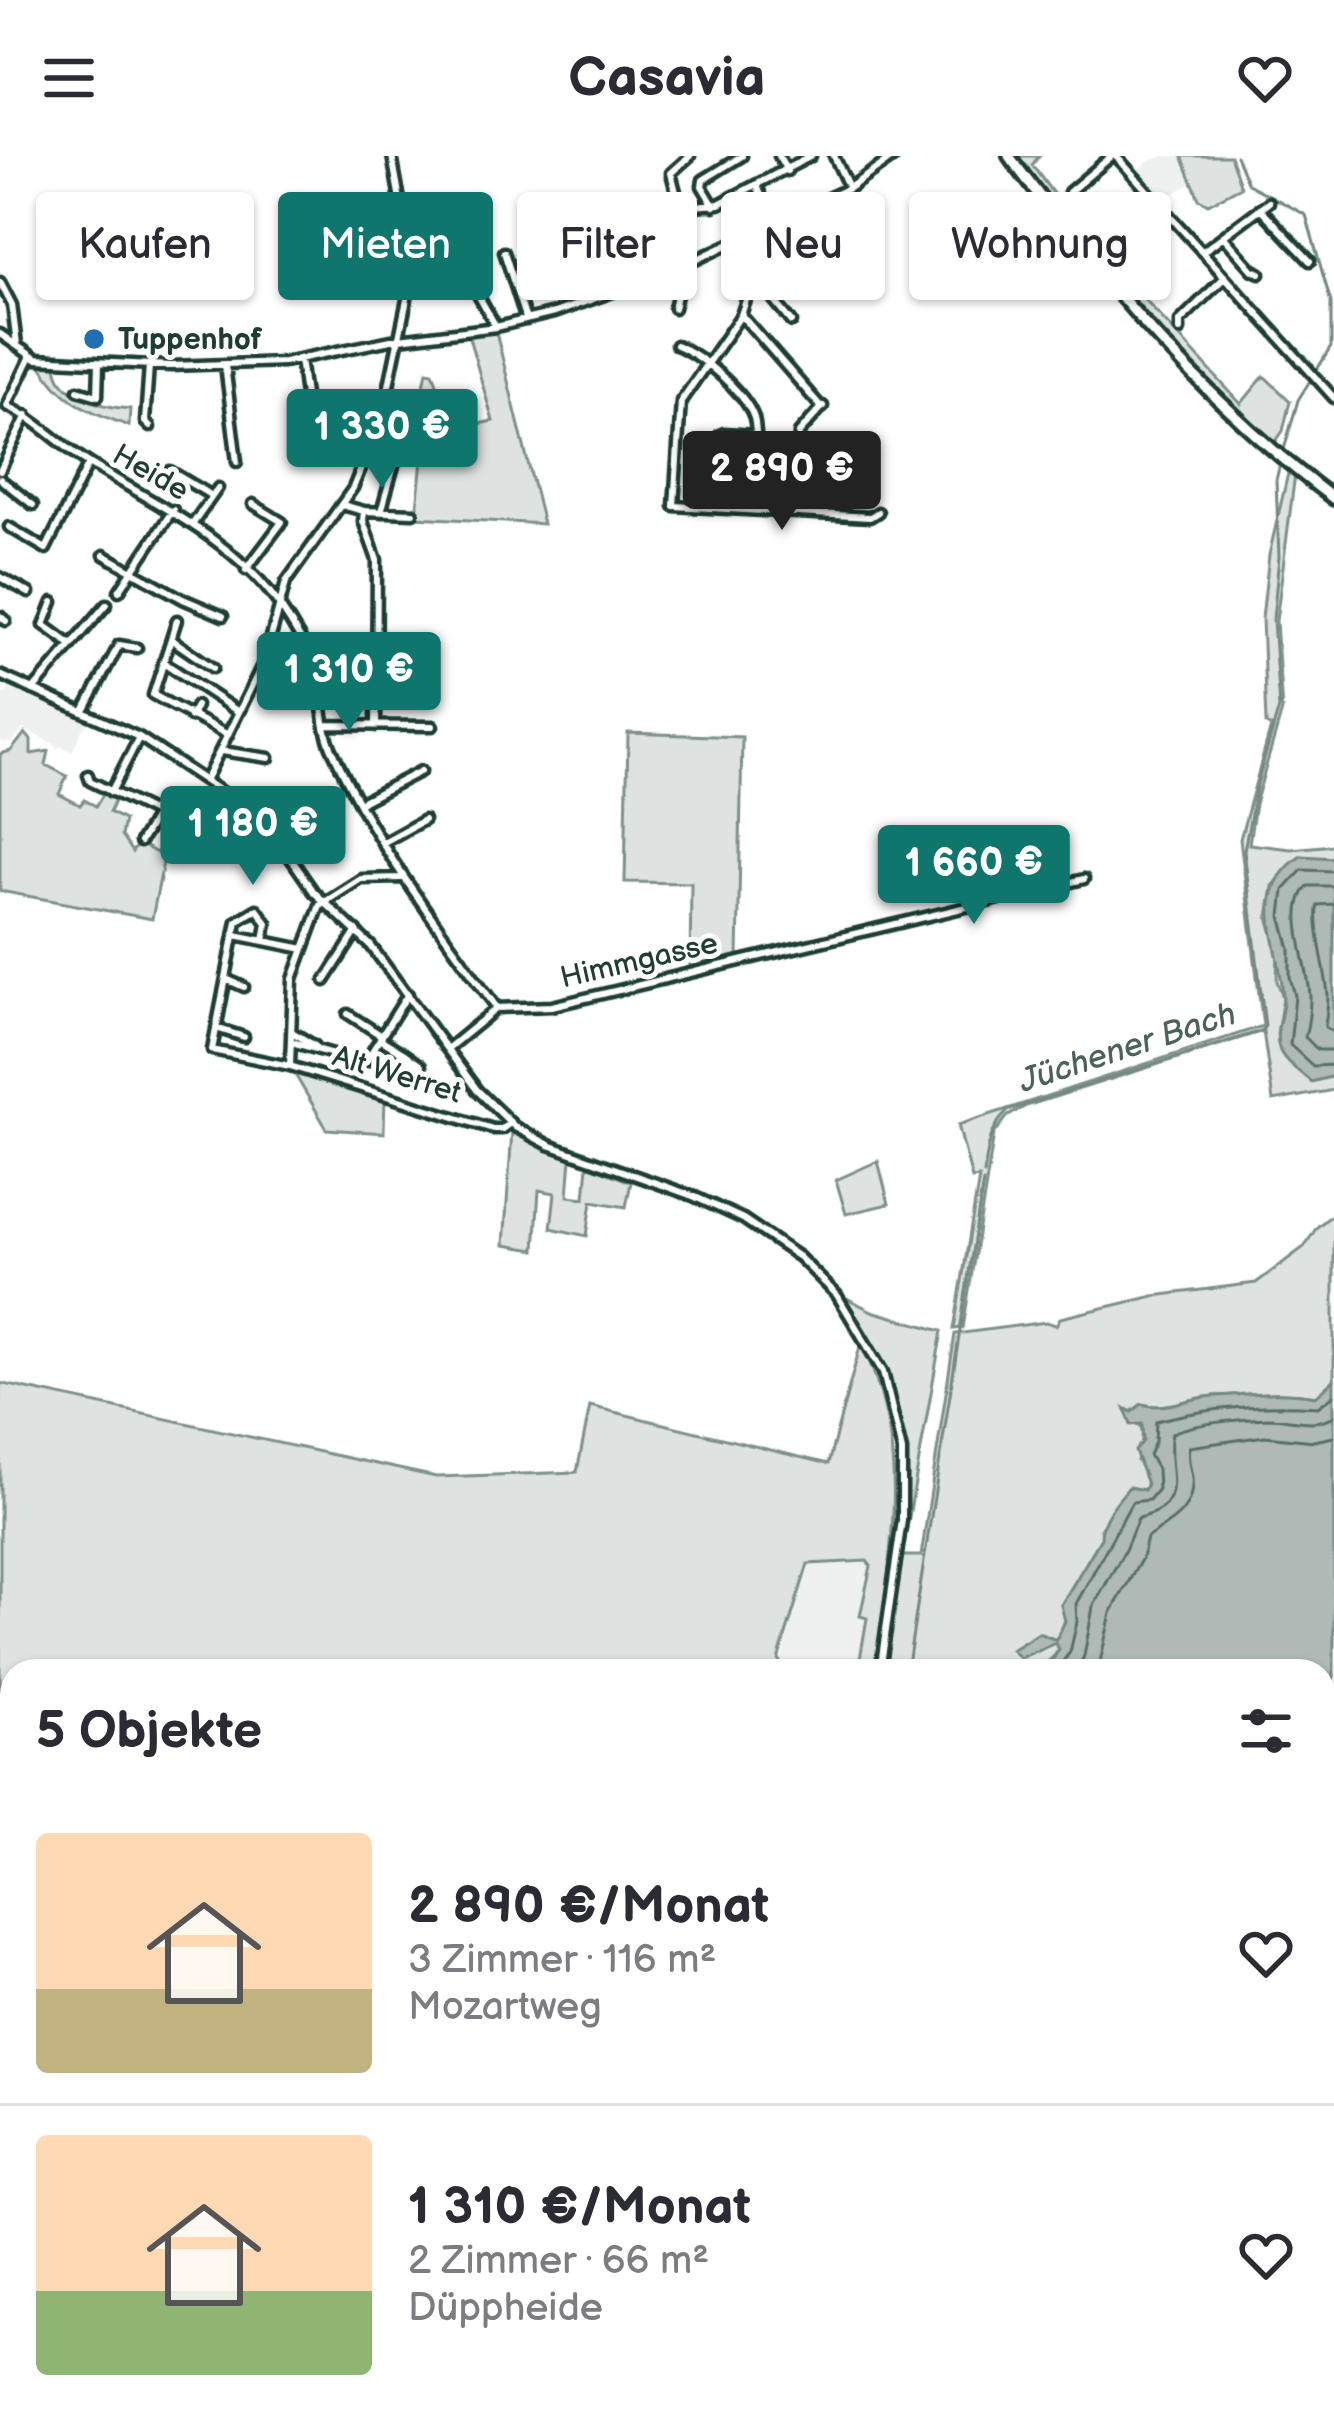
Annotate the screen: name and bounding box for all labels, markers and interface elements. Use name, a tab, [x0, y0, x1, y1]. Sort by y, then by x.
icon: menu	[36, 45, 102, 111]
icon: heart	[1232, 45, 1298, 111]
text: Casavia	[569, 46, 765, 111]
chip: Kaufen	[36, 192, 254, 300]
chip: Mieten	[278, 192, 493, 300]
chip: Filter	[517, 192, 697, 300]
chip: Neu	[721, 192, 885, 300]
chip: Wohnung	[909, 192, 1171, 300]
place label: Tuppenhof	[118, 322, 263, 358]
marker: Tuppenhof	[81, 326, 107, 352]
pin: 1 330 €	[271, 389, 493, 491]
text: 1 330 €	[314, 404, 450, 451]
pin: 2 890 €	[671, 431, 893, 533]
street label: Heide	[106, 437, 195, 509]
text: 2 890 €	[710, 446, 854, 493]
pin: 1 310 €	[238, 632, 460, 734]
text: 1 310 €	[284, 647, 414, 694]
pin: 1 180 €	[142, 786, 364, 888]
text: 1 180 €	[187, 801, 319, 848]
pin: 1 660 €	[863, 825, 1085, 927]
text: 1 660 €	[905, 840, 1043, 887]
street label: Himmgasse	[557, 925, 721, 997]
water label: Jüchener Bach	[1013, 994, 1241, 1102]
street label: Alt Werret	[328, 1038, 465, 1112]
icon: filters	[1233, 1698, 1299, 1764]
text: 5 Objekte	[36, 1701, 262, 1762]
text: 2 890 €/Monat	[408, 1876, 769, 1937]
icon: home	[132, 1881, 276, 2025]
icon: heart	[1233, 1920, 1299, 1986]
text: 3 Zimmer · 116 m²	[408, 1937, 716, 1984]
text: Mozartweg	[408, 1984, 602, 2031]
text: 1 310 €/Monat	[408, 2177, 751, 2238]
icon: home	[132, 2183, 276, 2327]
icon: heart	[1233, 2222, 1299, 2288]
text: 2 Zimmer · 66 m²	[408, 2238, 709, 2285]
text: Düppheide	[408, 2285, 603, 2332]

